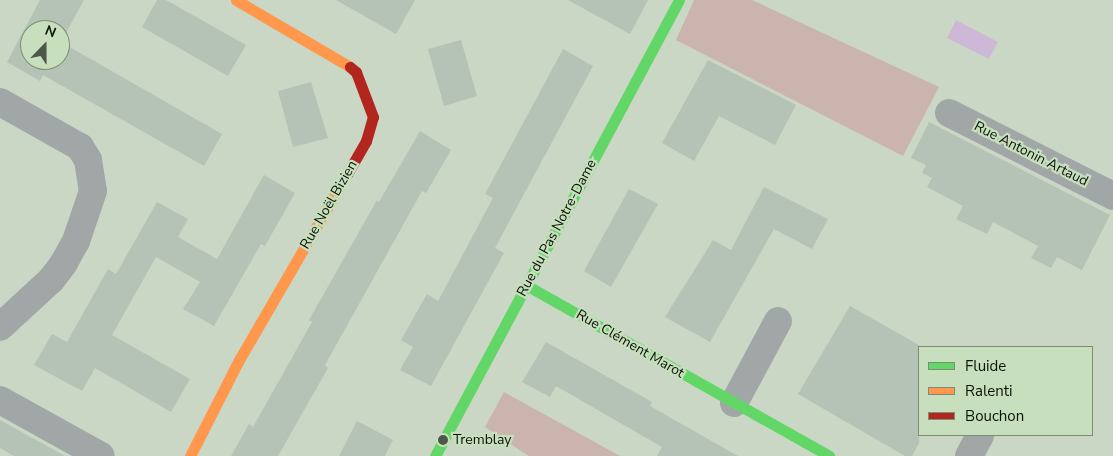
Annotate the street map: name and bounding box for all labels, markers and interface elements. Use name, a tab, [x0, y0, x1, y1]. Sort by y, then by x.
north arrow	[20, 20, 70, 70]
text: N	[42, 21, 59, 42]
street label: Rue Antonin Artaud	[971, 118, 1091, 190]
street label: Rue du Pas Notre-Dame	[514, 157, 600, 299]
street label: Rue Noël Bizien	[297, 158, 361, 252]
street label: Rue Clément Marot	[573, 306, 687, 382]
legend	[918, 346, 1093, 436]
text: Fluide	[965, 356, 1006, 376]
text: Ralenti	[965, 381, 1013, 401]
text: Bouchon	[965, 406, 1024, 426]
place label: Tremblay	[453, 432, 512, 448]
marker: Tremblay	[437, 434, 449, 446]

